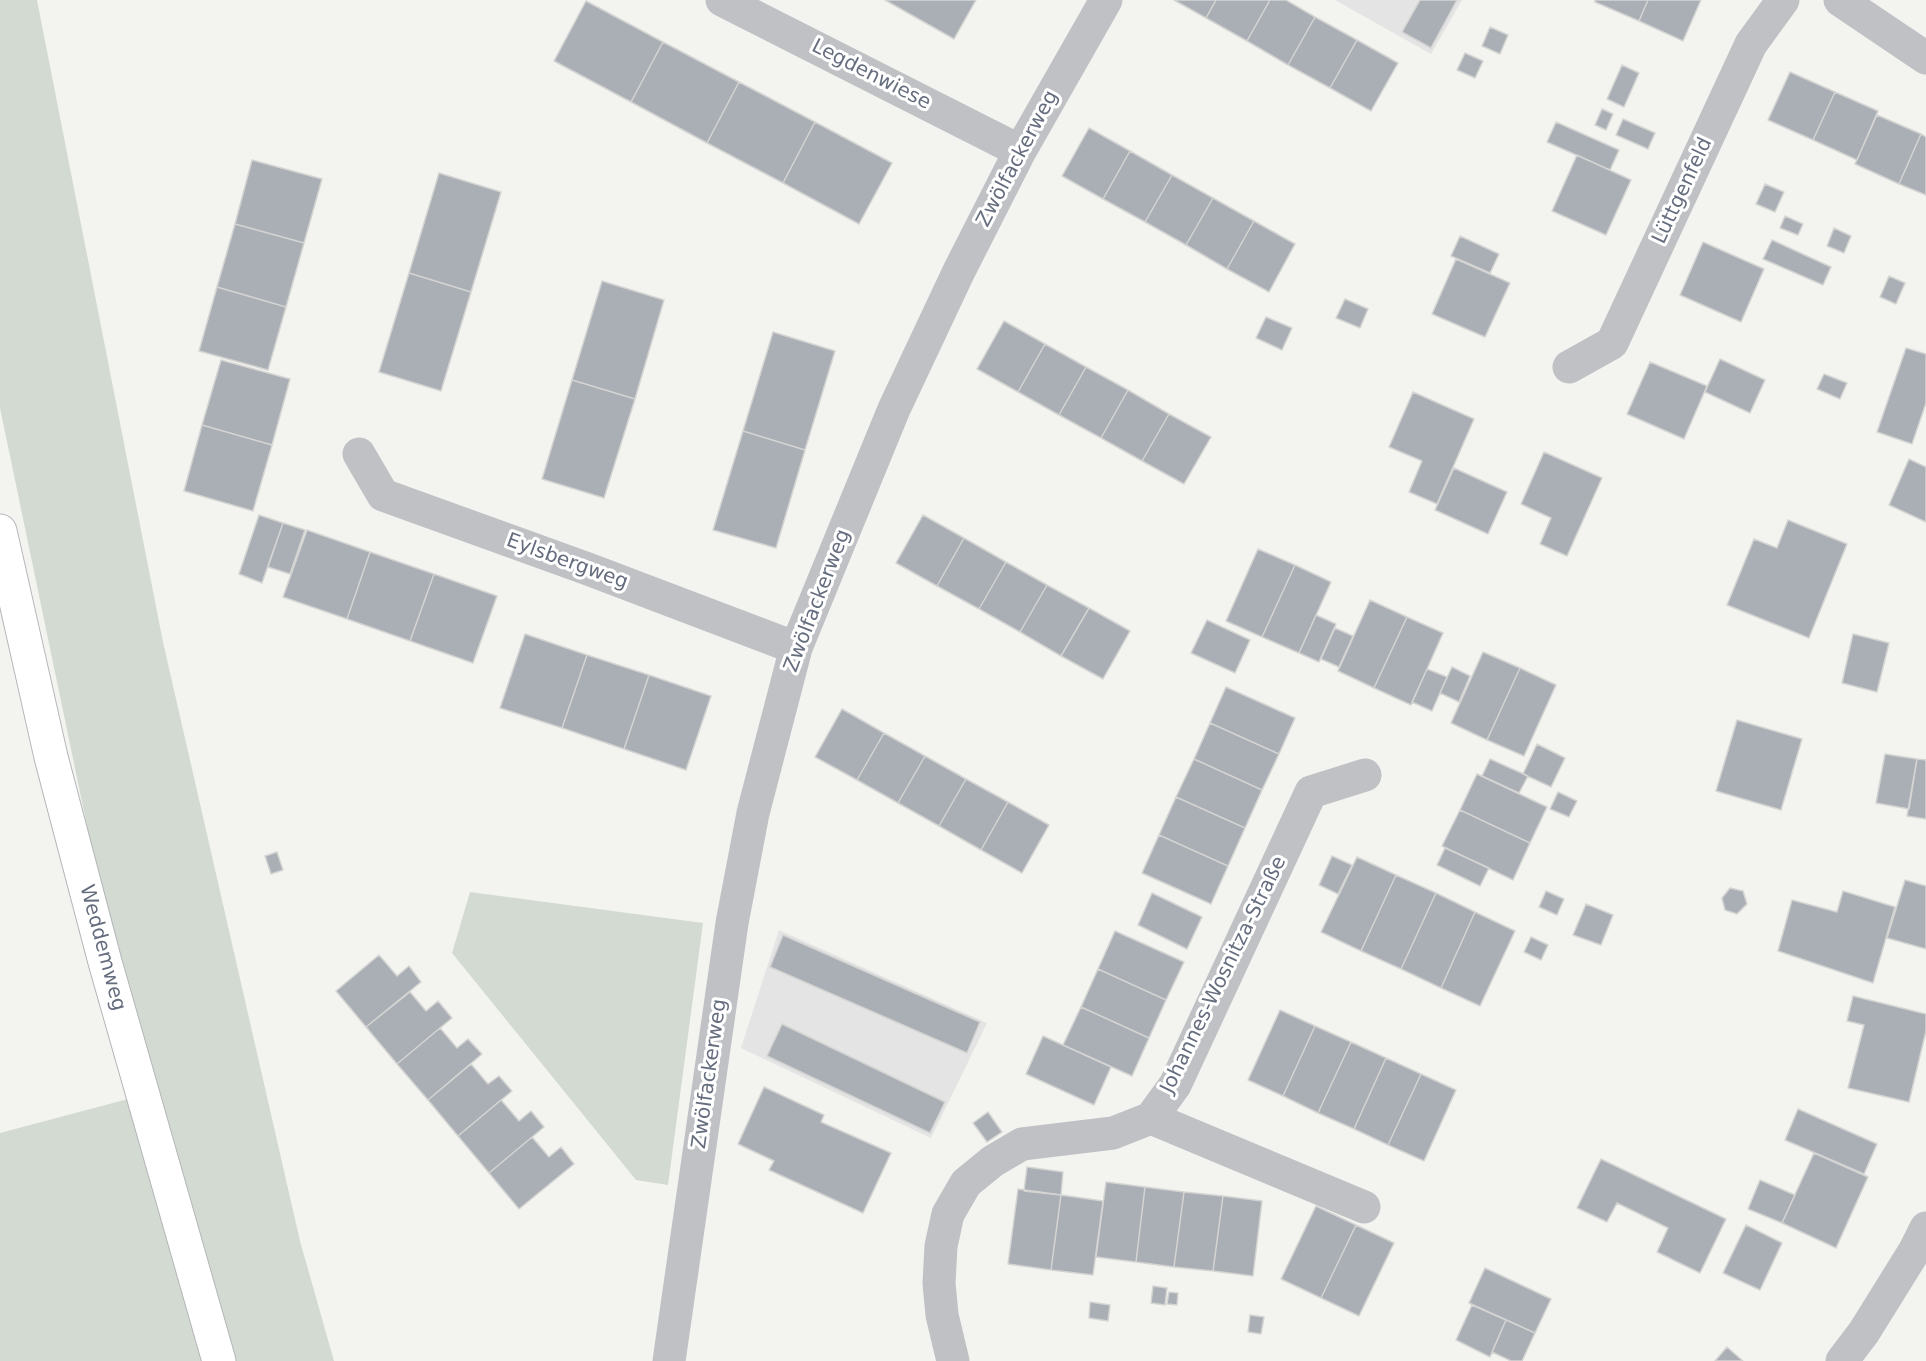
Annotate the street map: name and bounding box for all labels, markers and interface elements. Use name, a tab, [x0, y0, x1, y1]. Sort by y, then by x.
street label: Legdenwiese	[807, 35, 935, 115]
street label: Zwölfackerweg	[972, 87, 1064, 231]
street label: Lüttgenfeld	[1648, 134, 1718, 248]
street label: Zwölfackerweg	[780, 526, 856, 676]
street label: Eylsbergweg	[503, 529, 631, 595]
street label: Johannes-Wosnitza-Straße	[1156, 853, 1292, 1097]
street label: Weddemweg	[74, 882, 130, 1014]
street label: Zwölfackerweg	[688, 998, 732, 1150]

